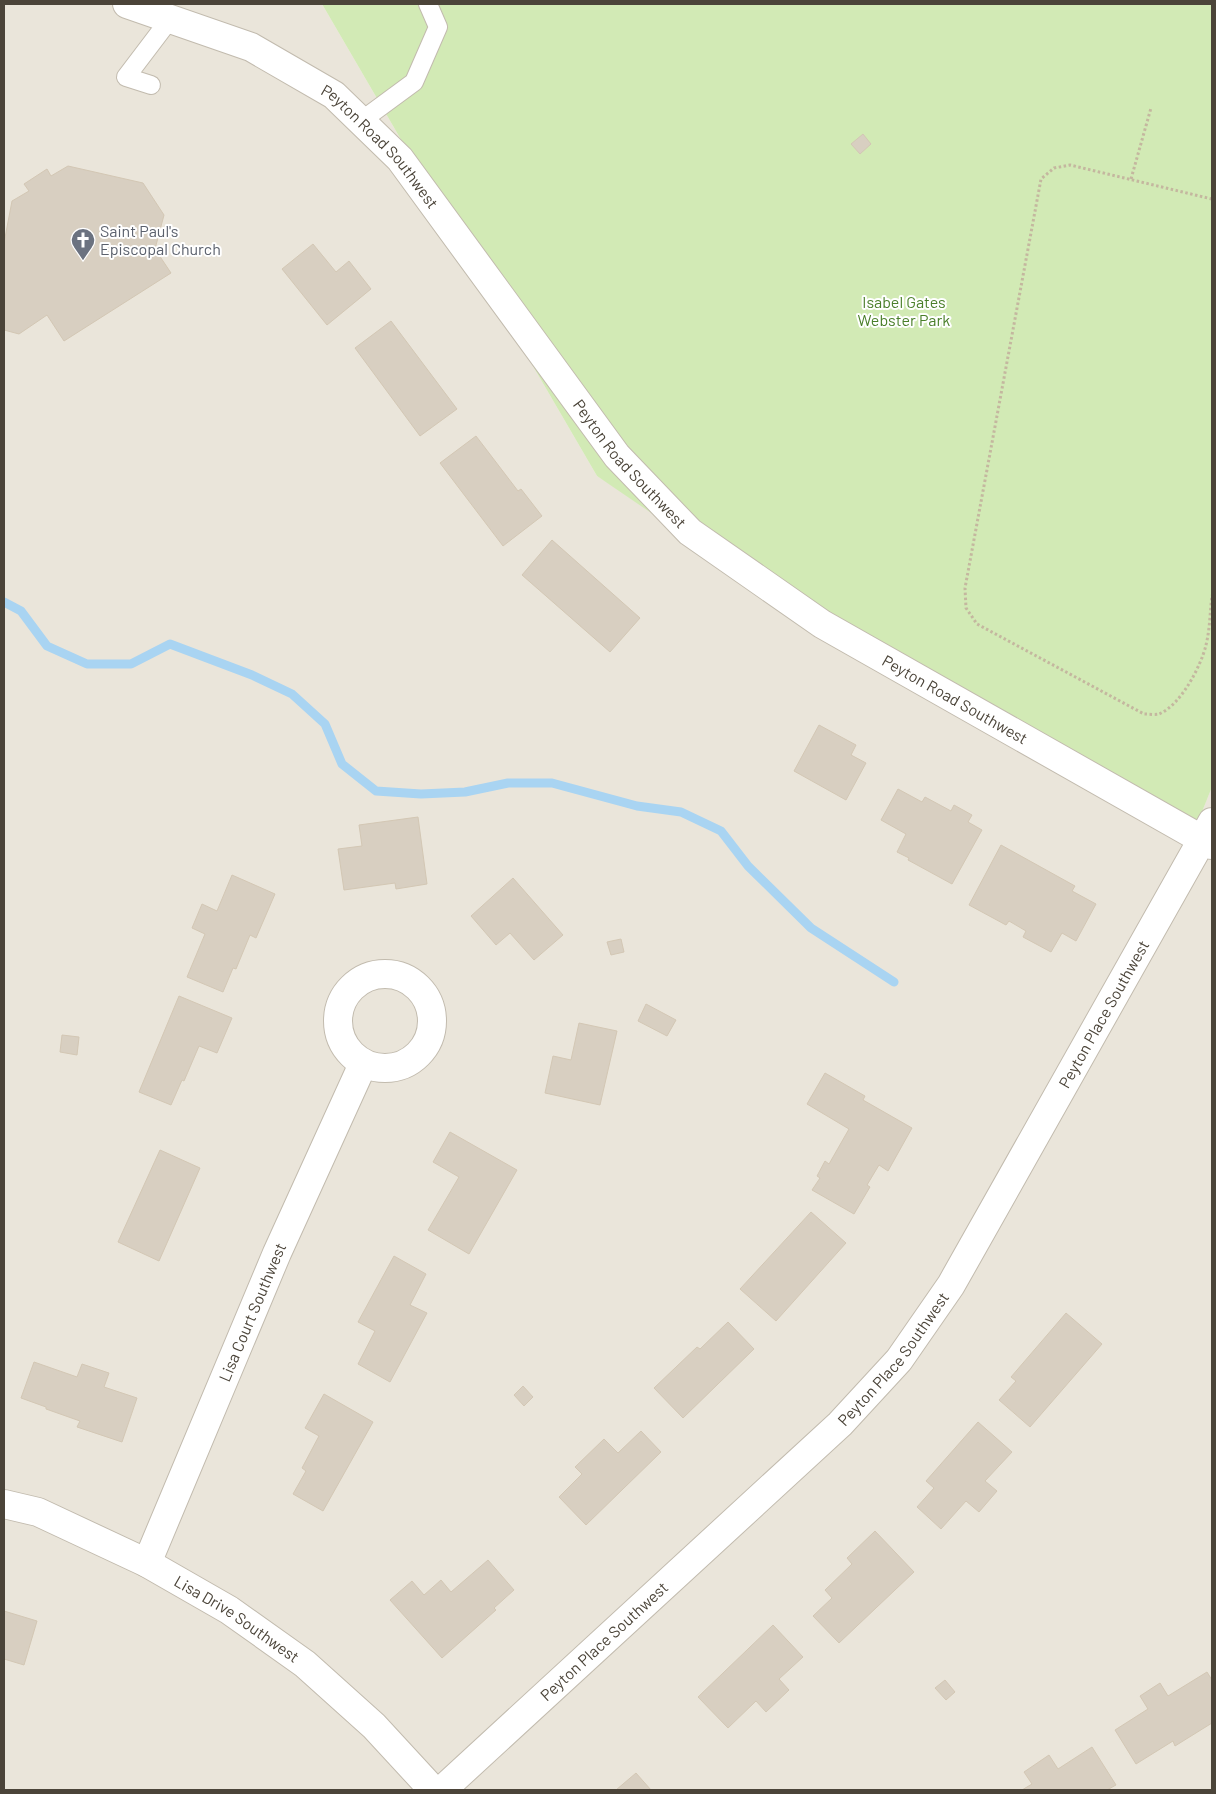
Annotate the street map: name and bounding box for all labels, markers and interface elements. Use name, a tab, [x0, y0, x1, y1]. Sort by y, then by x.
street label: Peyton Road Southwest	[318, 80, 443, 212]
place label: Saint Paul's Episcopal Church	[100, 221, 221, 258]
church icon: Saint Paul's Episcopal Church	[70, 227, 96, 261]
park label: Isabel Gates Webster Park	[858, 292, 950, 329]
street label: Peyton Road Southwest	[570, 395, 691, 531]
street label: Peyton Road Southwest	[879, 650, 1031, 748]
street label: Peyton Place Southwest	[1054, 937, 1152, 1091]
street label: Lisa Court Southwest	[214, 1240, 289, 1384]
street label: Peyton Place Southwest	[833, 1288, 952, 1429]
street label: Lisa Drive Southwest	[171, 1571, 303, 1666]
street label: Peyton Place Southwest	[536, 1577, 671, 1704]

